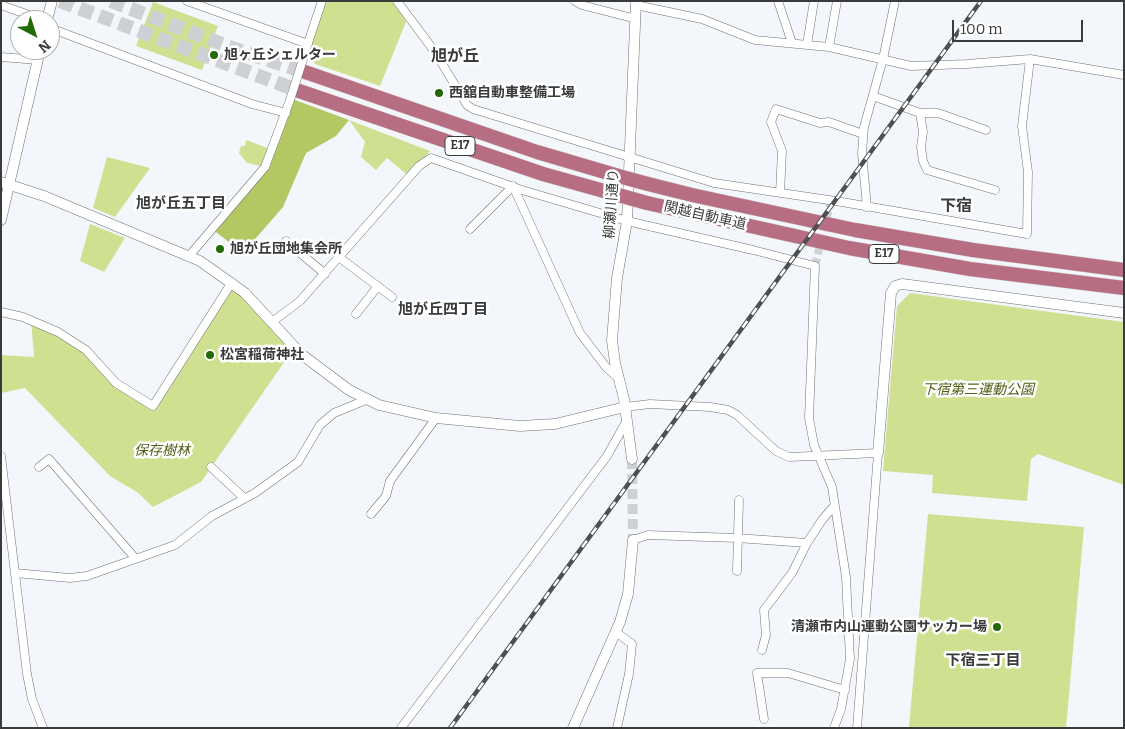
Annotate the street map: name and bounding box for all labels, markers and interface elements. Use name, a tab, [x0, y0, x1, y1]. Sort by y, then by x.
north arrow	[10, 10, 60, 60]
scale bar	[955, 10, 1086, 42]
text: 100 m	[960, 20, 1003, 38]
text: N	[35, 36, 54, 56]
place label: 旭ヶ丘シェルター	[224, 47, 336, 63]
district label: 旭が丘	[431, 47, 479, 67]
marker: 旭ヶ丘シェルター	[208, 49, 220, 61]
place label: 西舘自動車整備工場	[449, 85, 575, 101]
marker: 西舘自動車整備工場	[433, 87, 445, 99]
road number: E17	[445, 136, 475, 156]
street label: 柳瀬川通り	[601, 168, 623, 240]
district label: 旭が丘五丁目	[136, 195, 226, 213]
district label: 下宿	[940, 197, 972, 217]
street label: 関越自動車道	[662, 198, 748, 234]
place label: 旭が丘団地集会所	[230, 241, 342, 257]
marker: 旭が丘団地集会所	[214, 243, 226, 255]
road number: E17	[869, 244, 899, 264]
district label: 旭が丘四丁目	[398, 301, 488, 319]
place label: 松宮稲荷神社	[220, 347, 304, 363]
marker: 松宮稲荷神社	[204, 349, 216, 361]
park label: 下宿第三運動公園	[922, 382, 1034, 398]
park label: 保存樹林	[134, 443, 190, 459]
place label: 清瀬市内山運動公園サッカー場	[791, 619, 987, 635]
marker: 清瀬市内山運動公園サッカー場	[991, 621, 1003, 633]
district label: 下宿三丁目	[946, 652, 1020, 670]

